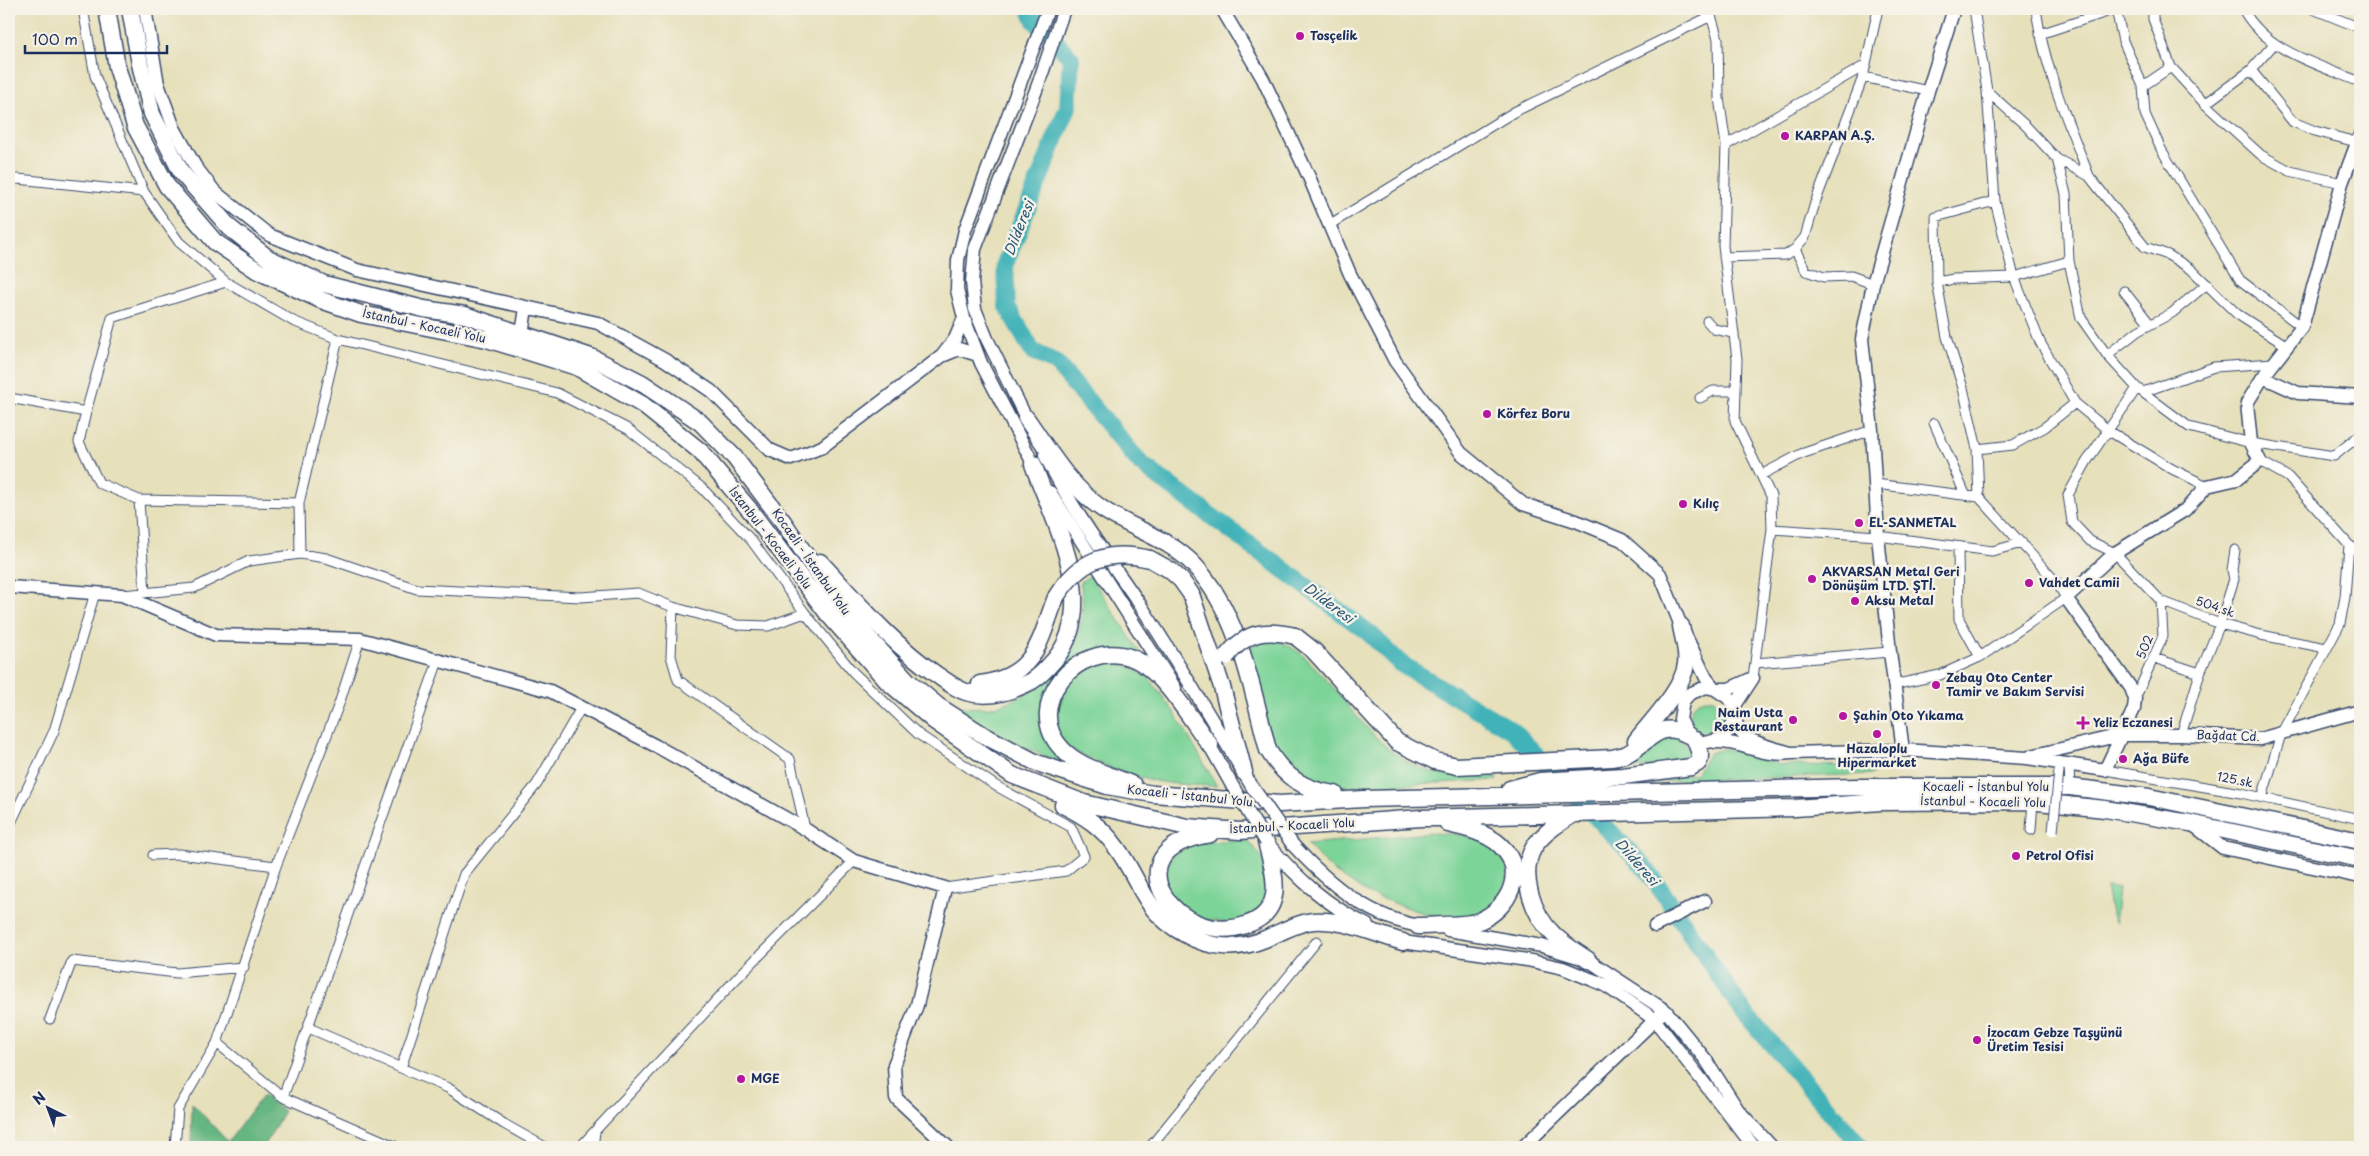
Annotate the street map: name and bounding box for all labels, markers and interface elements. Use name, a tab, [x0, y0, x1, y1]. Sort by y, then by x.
scale bar	[25, 22, 168, 54]
place label: Tosçelik	[1310, 26, 1358, 44]
text: 100 m	[32, 27, 78, 50]
marker: Tosçelik	[1294, 30, 1306, 42]
place label: KARPAN A.Ş.	[1795, 126, 1875, 144]
marker: KARPAN A.Ş.	[1779, 130, 1791, 142]
water label: Dilderesi	[998, 195, 1040, 258]
street label: İstanbul - Kocaeli Yolu	[361, 303, 488, 347]
place label: Körfez Boru	[1497, 404, 1570, 422]
marker: Körfez Boru	[1481, 408, 1493, 420]
street label: İstanbul - Kocaeli Yolu	[725, 482, 817, 592]
place label: Kılıç	[1693, 494, 1720, 512]
marker: Kılıç	[1677, 498, 1689, 510]
street label: Kocaeli - İstanbul Yolu	[768, 505, 855, 618]
place label: EL-SANMETAL	[1869, 513, 1957, 531]
marker: EL-SANMETAL	[1853, 517, 1865, 529]
place label: AKVARSAN Metal Geri Dönüşüm LTD. ŞTİ.	[1822, 562, 1960, 594]
marker: AKVARSAN Metal Geri Dönüşüm LTD. ŞTİ.	[1806, 573, 1818, 585]
place label: Vahdet Camii	[2039, 573, 2120, 591]
water label: Dilderesi	[1300, 577, 1360, 629]
marker: Vahdet Camii	[2023, 577, 2035, 589]
place label: Aksu Metal	[1864, 591, 1934, 609]
street label: 504.sk	[2193, 591, 2237, 621]
marker: Aksu Metal	[1849, 595, 1861, 607]
street label: 502	[2131, 632, 2157, 661]
place label: Zebay Oto Center Tamir ve Bakım Servisi	[1946, 668, 2085, 700]
marker: Zebay Oto Center Tamir ve Bakım Servisi	[1930, 679, 1942, 691]
place label: Naim Usta Restaurant	[1714, 703, 1783, 735]
place label: Şahin Oto Yıkama	[1853, 706, 1965, 724]
marker: Şahin Oto Yıkama	[1837, 710, 1849, 722]
place label: Yeliz Eczanesi	[2093, 713, 2173, 731]
marker: Naim Usta Restaurant	[1787, 714, 1799, 726]
marker: Yeliz Eczanesi	[2077, 717, 2089, 729]
street label: Bağdat Cd.	[2196, 725, 2260, 745]
marker: Hazaloplu Hipermarket	[1871, 728, 1883, 740]
place label: Hazaloplu Hipermarket	[1837, 739, 1917, 771]
place label: Ağa Büfe	[2133, 749, 2189, 767]
marker: Ağa Büfe	[2117, 753, 2129, 765]
street label: 125.sk	[2216, 767, 2255, 791]
street label: Kocaeli - İstanbul Yolu	[1923, 777, 2049, 795]
street label: Kocaeli - İstanbul Yolu	[1126, 779, 1254, 811]
street label: İstanbul - Kocaeli Yolu	[1920, 791, 2046, 811]
street label: İstanbul - Kocaeli Yolu	[1229, 813, 1355, 837]
water label: Dilderesi	[1611, 833, 1665, 892]
place label: Petrol Ofisi	[2026, 846, 2094, 864]
marker: Petrol Ofisi	[2010, 850, 2022, 862]
place label: İzocam Gebze Taşyünü Üretim Tesisi	[1987, 1023, 2122, 1055]
marker: İzocam Gebze Taşyünü Üretim Tesisi	[1971, 1034, 1983, 1046]
place label: MGE	[751, 1069, 780, 1087]
marker: MGE	[735, 1073, 747, 1085]
north arrow	[22, 1084, 72, 1134]
text: N	[28, 1086, 50, 1109]

